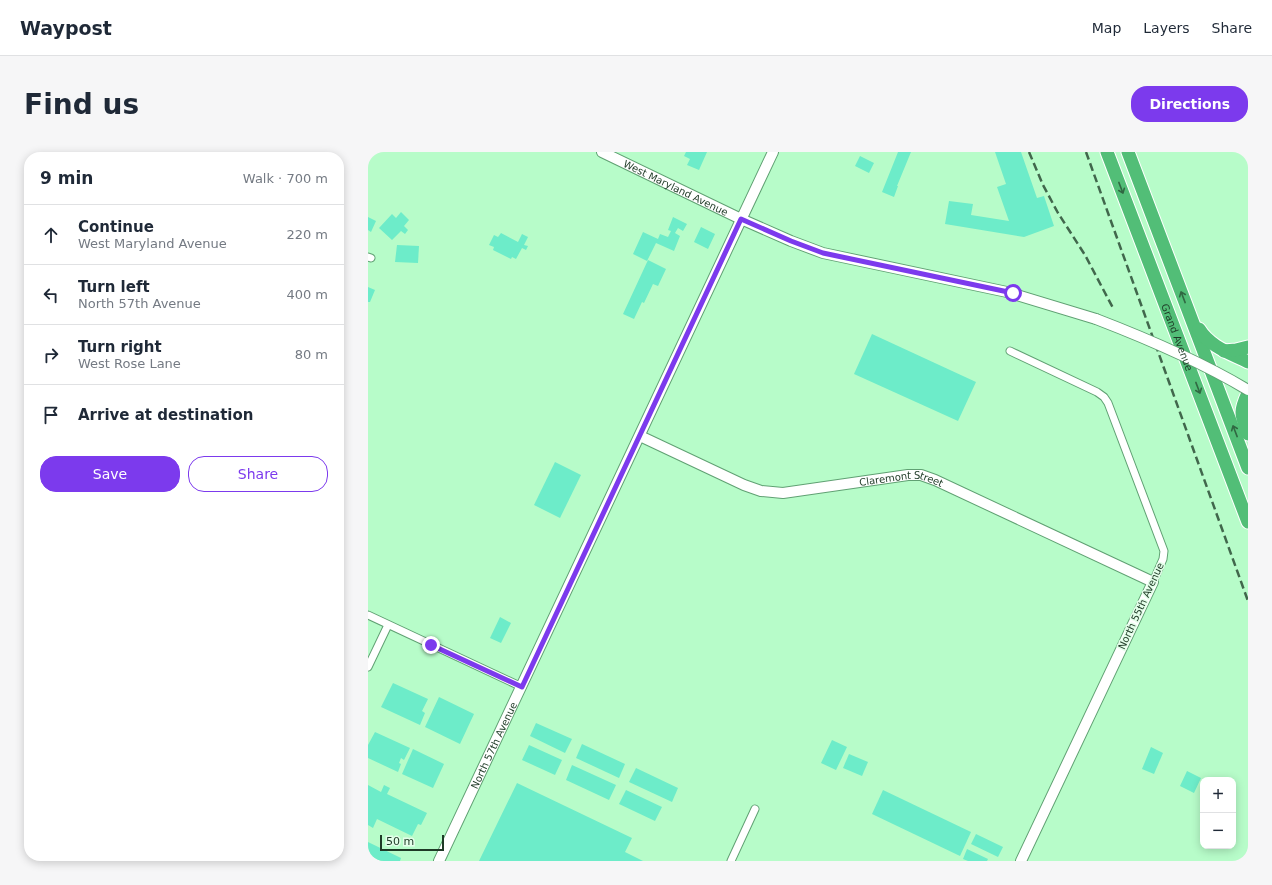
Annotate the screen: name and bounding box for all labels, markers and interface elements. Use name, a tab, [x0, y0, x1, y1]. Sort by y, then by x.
text: Waypost	[20, 17, 112, 39]
text: Map	[1092, 20, 1121, 36]
text: Layers	[1143, 20, 1190, 36]
text: Share	[1212, 20, 1252, 36]
button: Directions	[1131, 86, 1248, 122]
text: Find us	[24, 88, 139, 121]
street label: West Maryland Avenue	[622, 158, 730, 217]
text: 9 min	[40, 168, 93, 188]
text: Walk · 700 m	[243, 171, 328, 186]
one-way arrow	[1118, 182, 1126, 194]
text: Continue	[78, 218, 154, 236]
icon: ahead	[40, 224, 62, 246]
text: 220 m	[286, 227, 328, 242]
text: West Maryland Avenue	[78, 236, 227, 251]
text: Turn left	[78, 278, 150, 296]
icon: left	[40, 284, 62, 306]
route start	[1004, 284, 1022, 302]
text: 400 m	[286, 287, 328, 302]
one-way arrow	[1178, 291, 1186, 303]
text: North 57th Avenue	[78, 296, 201, 311]
street label: Grand Avenue	[1160, 302, 1195, 372]
text: Turn right	[78, 338, 162, 356]
icon: right	[40, 344, 62, 366]
text: 80 m	[295, 347, 328, 362]
text: West Rose Lane	[78, 356, 181, 371]
one-way arrow	[1194, 382, 1202, 394]
icon: arrive	[40, 404, 62, 426]
text: Arrive at destination	[78, 406, 253, 424]
one-way arrow	[1230, 425, 1238, 437]
button: Save	[40, 456, 180, 492]
button: Share	[188, 456, 328, 492]
street label: Claremont Street	[858, 470, 945, 489]
street label: North 55th Avenue	[1116, 561, 1166, 651]
route end	[422, 636, 440, 654]
street label: North 57th Avenue	[468, 700, 519, 790]
map controls	[1200, 777, 1236, 849]
button: +	[1200, 777, 1236, 813]
button: −	[1200, 813, 1236, 849]
scale bar	[380, 833, 444, 852]
text: 50 m	[386, 835, 414, 848]

